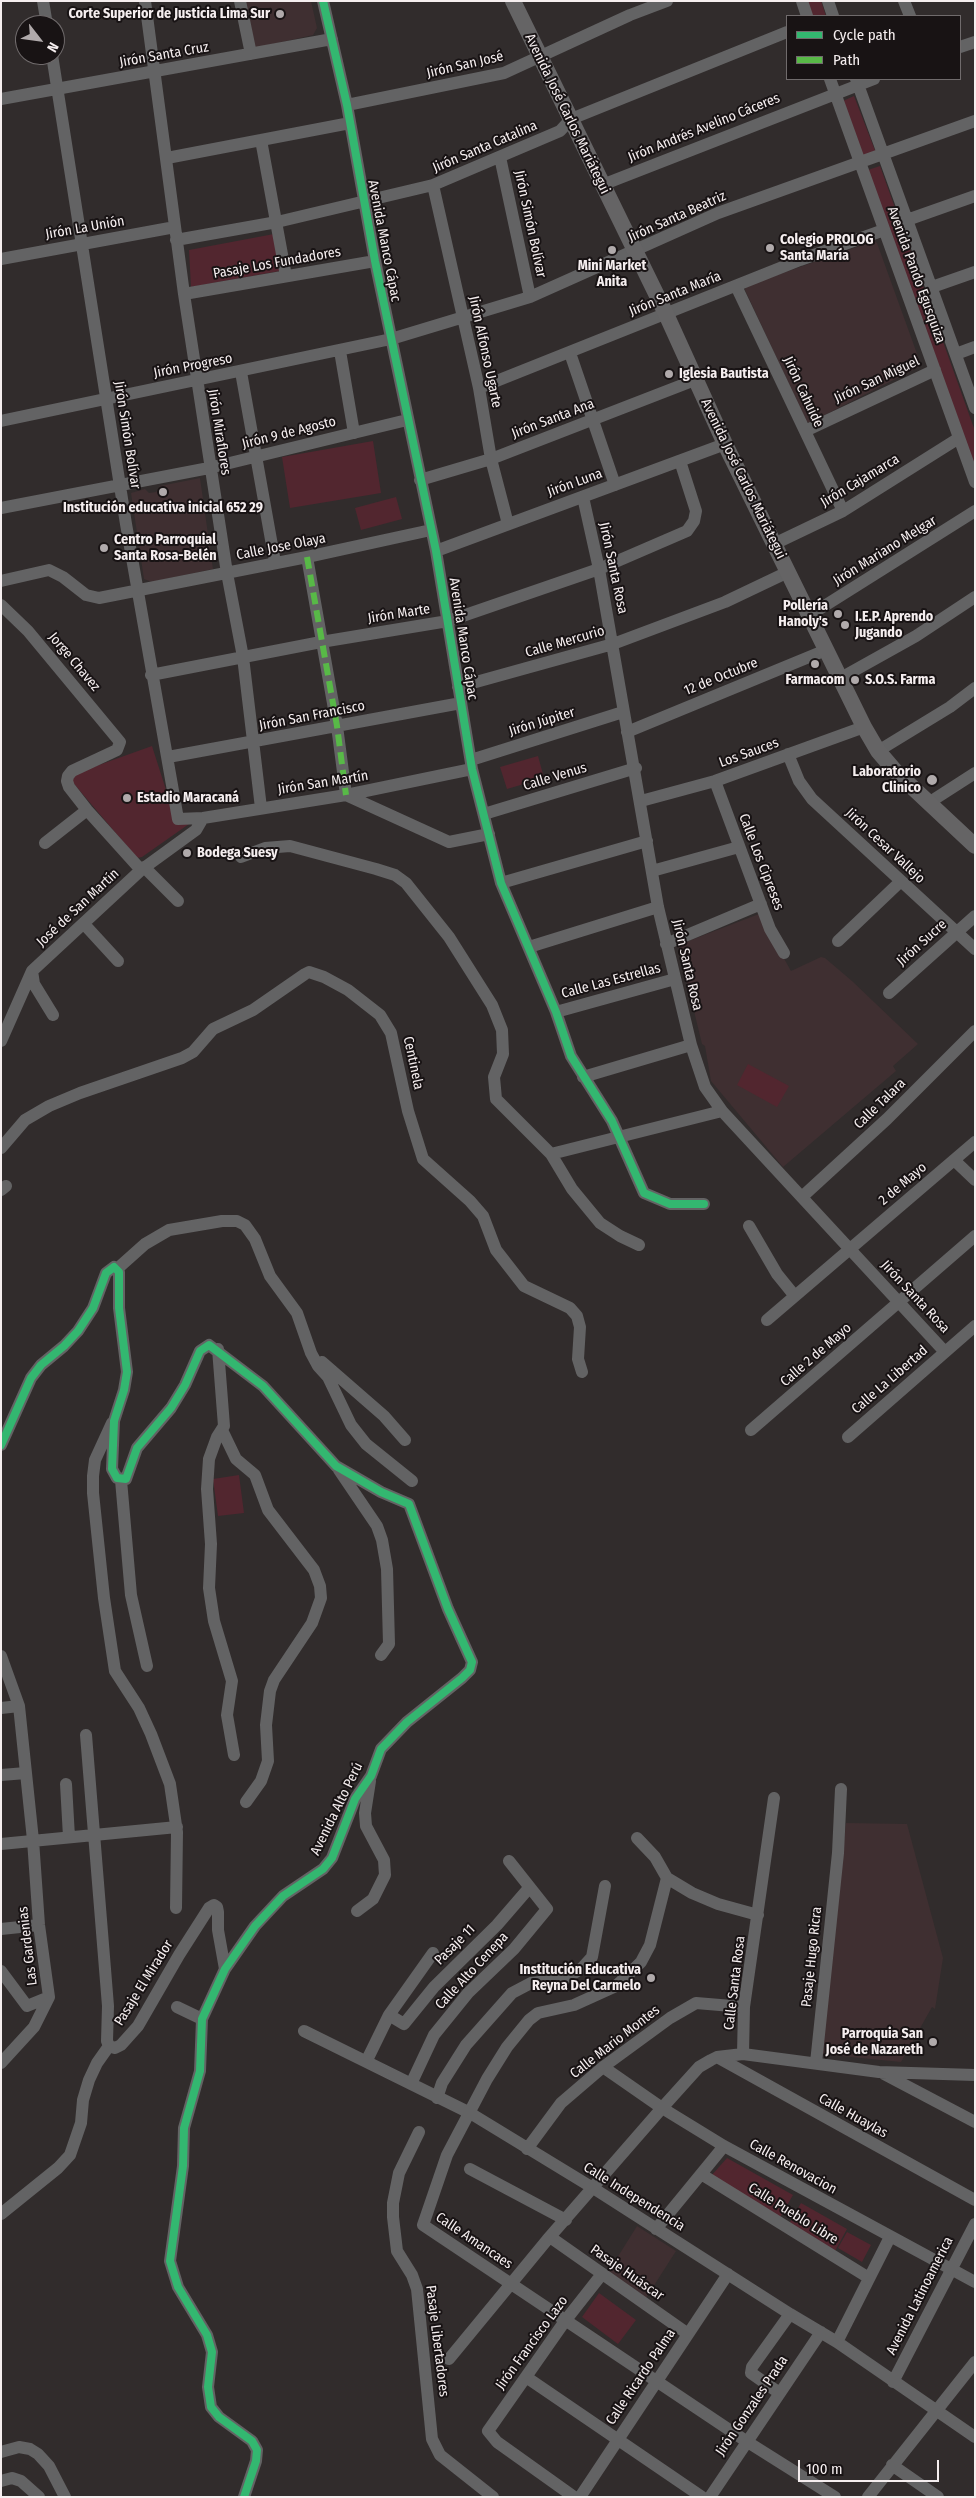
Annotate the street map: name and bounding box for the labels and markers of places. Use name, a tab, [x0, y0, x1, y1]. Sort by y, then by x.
place label: Corte Superior de Justicia Lima Sur	[69, 6, 270, 22]
marker: Corte Superior de Justicia Lima Sur	[274, 8, 286, 20]
place label: Colegio PROLOG Santa María	[780, 232, 873, 264]
marker: Colegio PROLOG Santa María	[764, 242, 776, 254]
marker: Mini Market Anita	[606, 244, 618, 256]
place label: Mini Market Anita	[578, 258, 646, 290]
place label: Iglesia Bautista	[679, 366, 769, 382]
marker: Iglesia Bautista	[663, 368, 675, 380]
marker: Institución educativa inicial 652 29	[157, 486, 169, 498]
place label: Institución educativa inicial 652 29	[63, 500, 263, 516]
place label: Centro Parroquial Santa Rosa-Belén	[114, 532, 217, 564]
marker: Centro Parroquial Santa Rosa-Belén	[98, 542, 110, 554]
place label: Pollería Hanoly's	[778, 598, 828, 630]
marker: Pollería Hanoly's	[832, 608, 844, 620]
place label: I.E.P. Aprendo Jugando	[855, 609, 933, 642]
marker: I.E.P. Aprendo Jugando	[839, 619, 851, 631]
marker: Farmacom	[809, 658, 821, 670]
place label: Farmacom	[785, 672, 845, 688]
place label: S.O.S. Farma	[865, 672, 935, 688]
marker: S.O.S. Farma	[849, 674, 861, 686]
place label: Laboratorio Clinico	[852, 764, 921, 796]
marker: Laboratorio Clinico	[925, 773, 939, 787]
place label: Estadio Maracaná	[137, 790, 239, 806]
marker: Estadio Maracaná	[121, 792, 133, 804]
place label: Bodega Suesy	[197, 845, 278, 861]
marker: Bodega Suesy	[181, 847, 193, 859]
place label: Institución Educativa Reyna Del Carmelo	[520, 1962, 641, 1994]
marker: Institución Educativa Reyna Del Carmelo	[645, 1972, 657, 1984]
place label: Parroquia San José de Nazareth	[826, 2026, 923, 2058]
marker: Parroquia San José de Nazareth	[927, 2036, 939, 2048]

